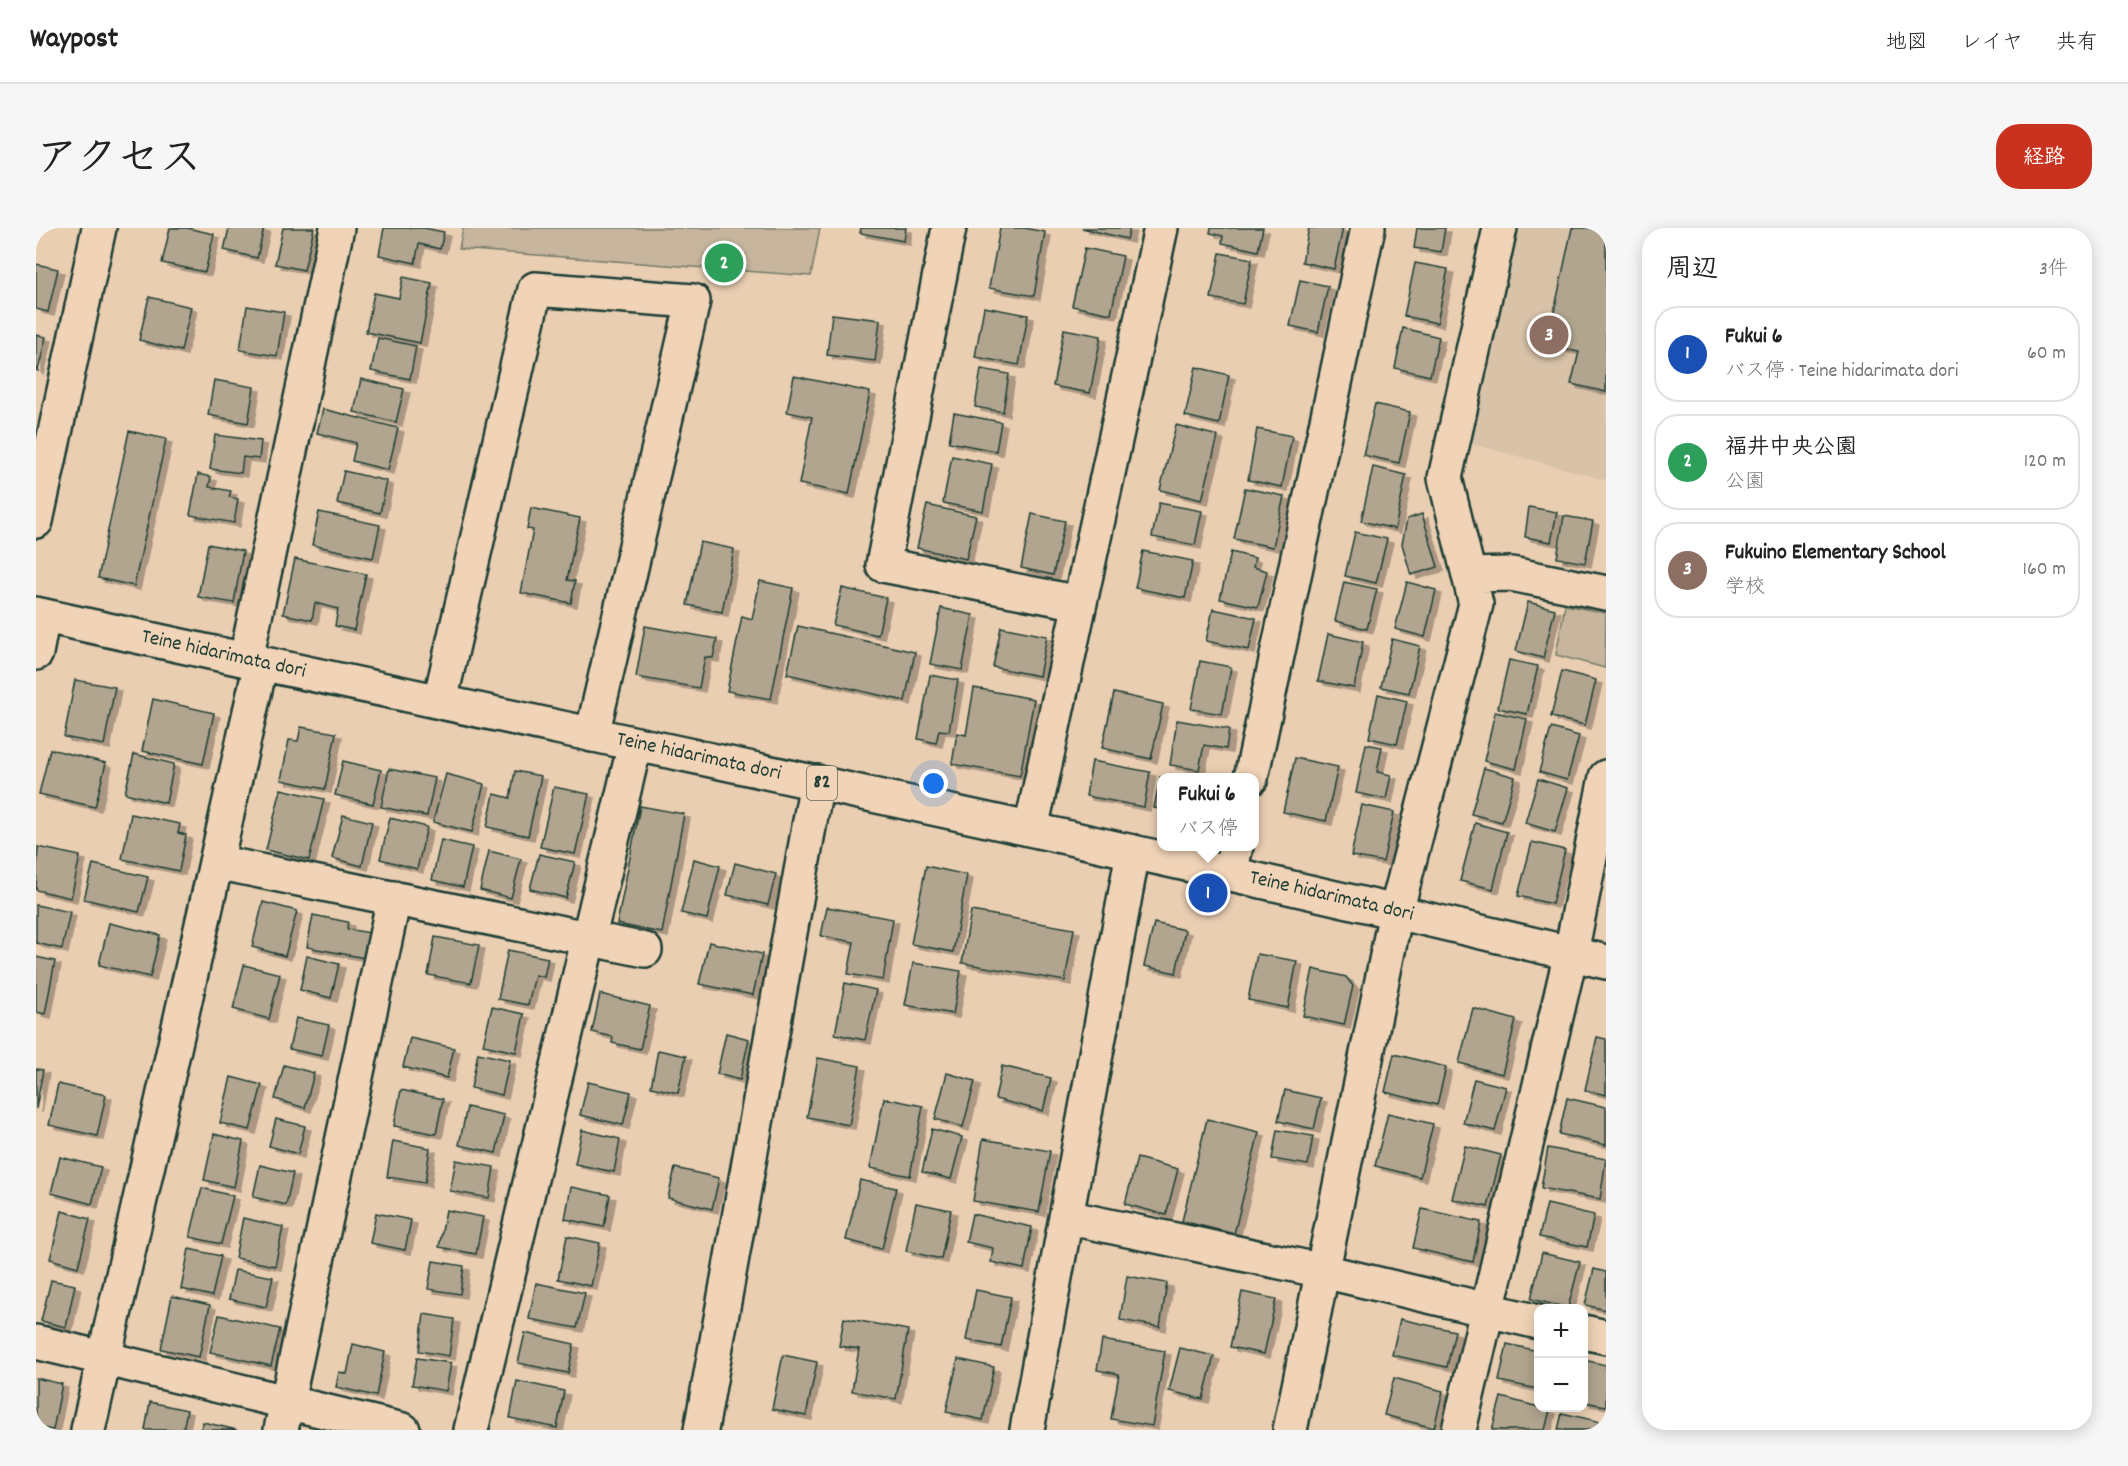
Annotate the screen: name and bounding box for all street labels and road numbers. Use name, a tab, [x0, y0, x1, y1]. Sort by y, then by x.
street label: Teine hidarimata dori	[138, 623, 309, 688]
street label: Teine hidarimata dori	[614, 725, 784, 790]
road number: 82	[807, 766, 837, 800]
street label: Teine hidarimata dori	[1246, 864, 1417, 931]

